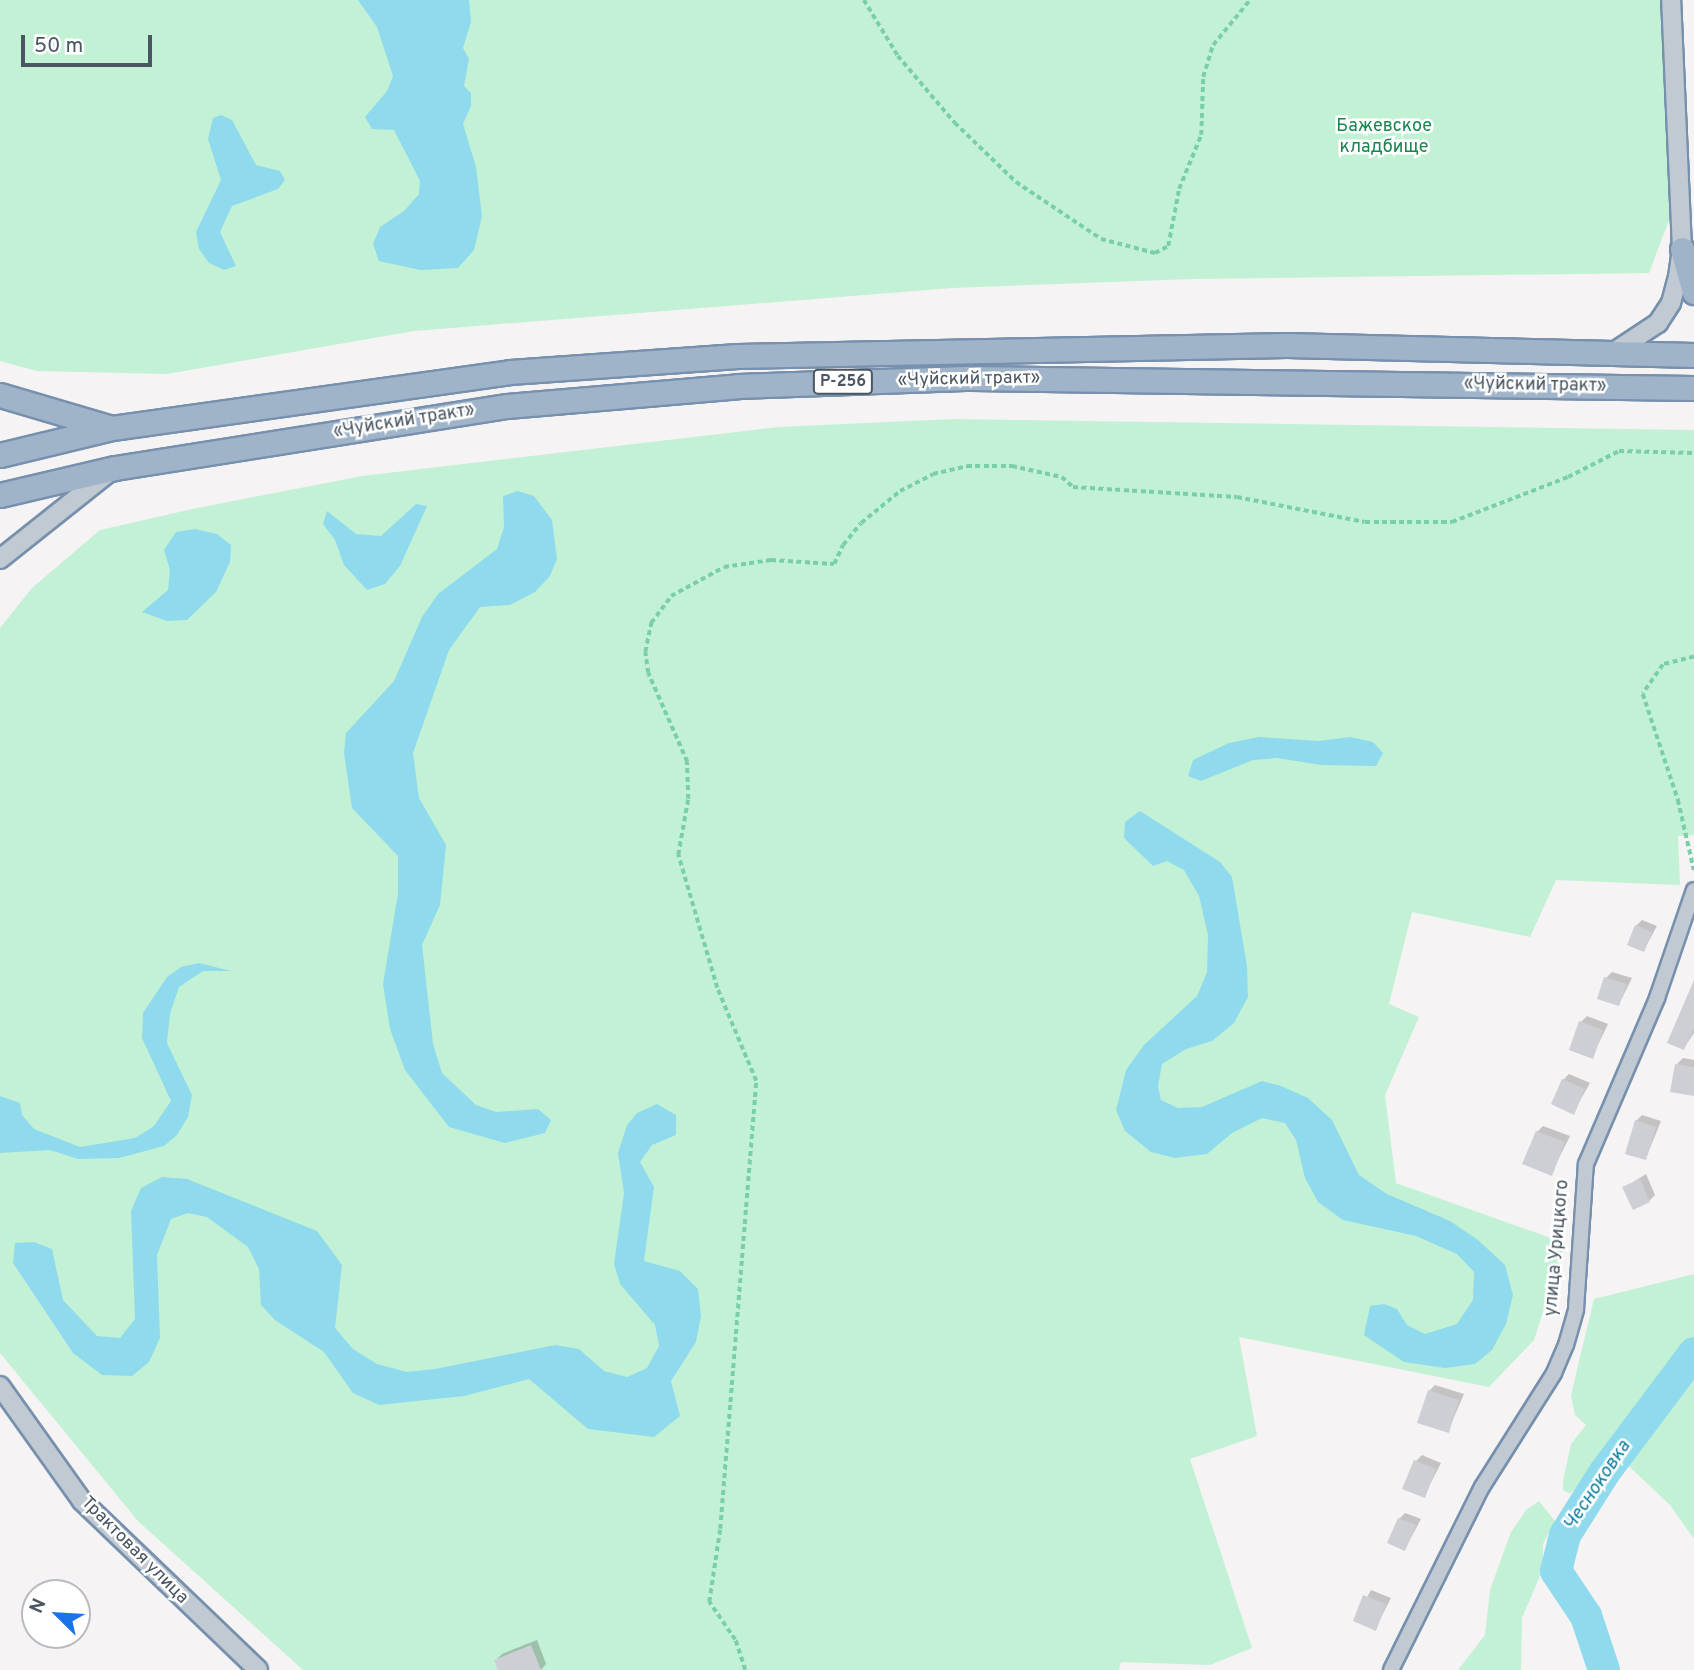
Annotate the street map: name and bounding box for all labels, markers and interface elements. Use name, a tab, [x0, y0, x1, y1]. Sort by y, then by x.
scale bar	[24, 21, 156, 65]
text: 50 m	[34, 33, 83, 60]
park label: Бажевское кладбище	[1336, 117, 1432, 160]
street label: «Чуйский тракт»	[898, 368, 1040, 392]
road number: Р-256	[812, 370, 874, 394]
street label: «Чуйский тракт»	[1464, 374, 1606, 398]
street label: «Чуйский тракт»	[332, 400, 476, 444]
street label: улица Урицкого	[1541, 1179, 1575, 1317]
water label: Чесноковка	[1560, 1437, 1636, 1535]
street label: Трактовая улица	[76, 1493, 192, 1609]
north arrow	[21, 1579, 91, 1649]
text: N	[25, 1595, 52, 1617]

